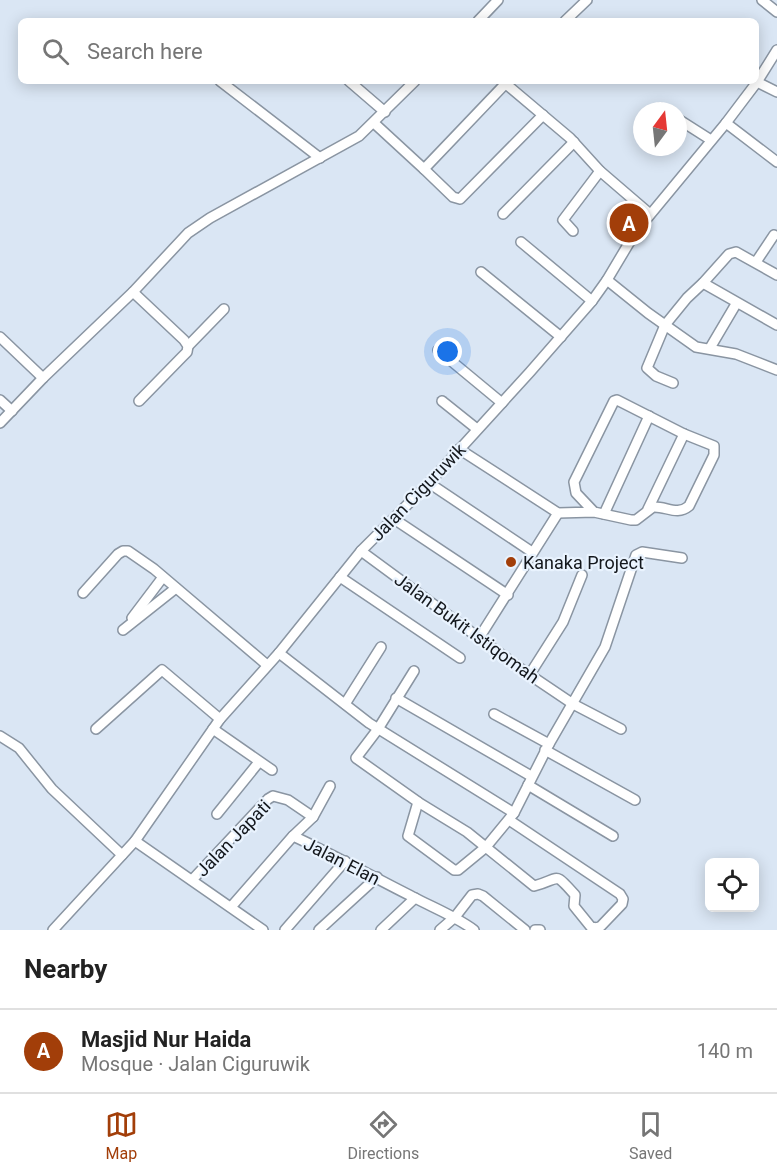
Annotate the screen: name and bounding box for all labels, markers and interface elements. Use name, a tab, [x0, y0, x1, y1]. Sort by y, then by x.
search box	[18, 18, 759, 84]
icon: search	[39, 35, 72, 68]
text: Search here	[87, 39, 203, 64]
north arrow	[633, 102, 687, 156]
pin: A	[610, 200, 648, 246]
your location	[433, 337, 462, 366]
street label: Jalan Ciguruwik	[366, 438, 470, 545]
place label: Kanaka Project	[523, 552, 644, 573]
marker: Kanaka Project	[504, 555, 518, 569]
street label: Jalan Bukit Istiqomah	[391, 568, 543, 688]
street label: Jalan Japati	[191, 795, 275, 881]
street label: Jalan Elan	[300, 833, 384, 889]
map controls	[705, 858, 759, 912]
button: locate	[705, 858, 759, 912]
text: Nearby	[24, 954, 107, 984]
text: Masjid Nur Haida	[81, 1027, 251, 1052]
text: A	[37, 1039, 50, 1063]
text: 140 m	[697, 1039, 753, 1063]
text: Mosque · Jalan Ciguruwik	[81, 1052, 310, 1076]
tab: Map	[105, 1108, 138, 1163]
tab: Directions	[347, 1108, 419, 1163]
tab: Saved	[629, 1108, 672, 1163]

